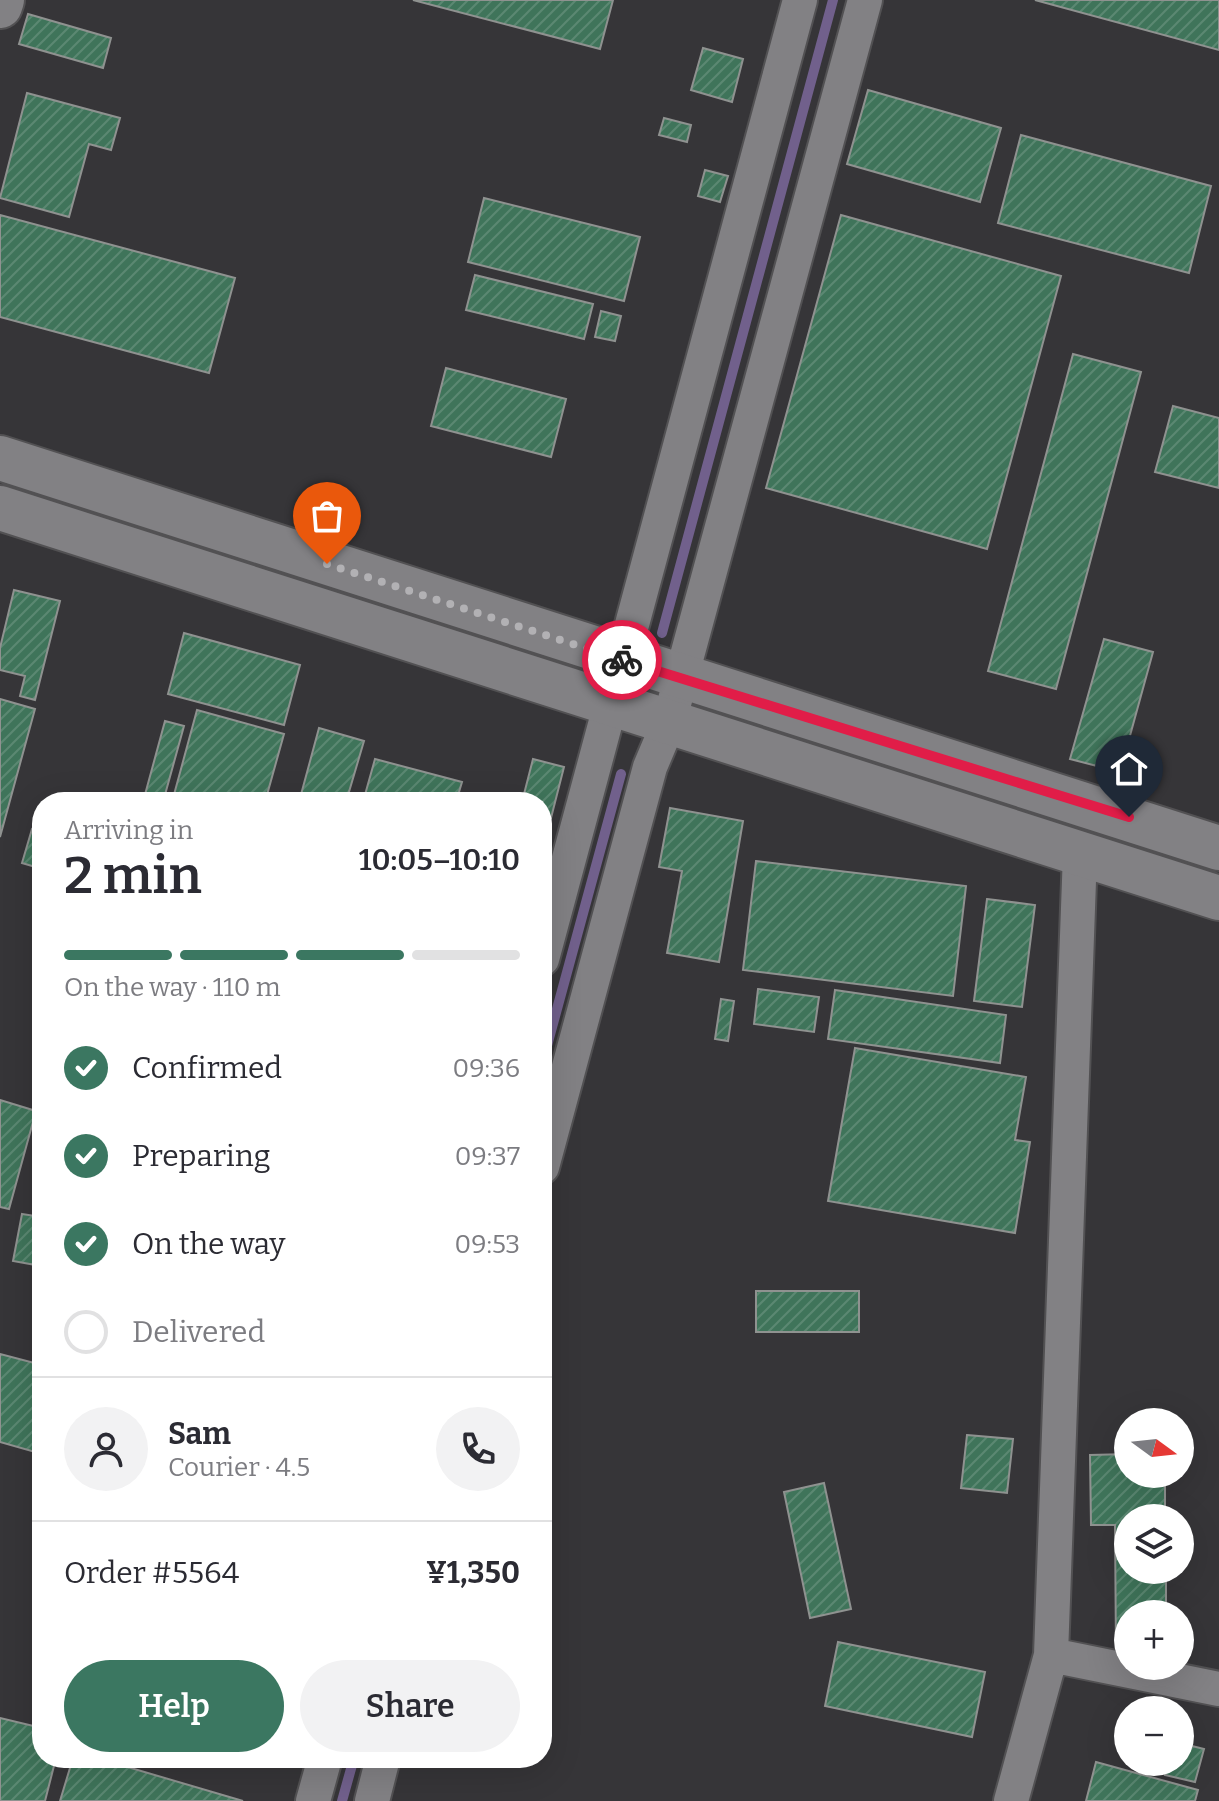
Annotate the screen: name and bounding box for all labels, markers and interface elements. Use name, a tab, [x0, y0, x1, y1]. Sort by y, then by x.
pin	[293, 482, 361, 564]
icon: bag	[305, 494, 349, 538]
courier	[582, 620, 662, 700]
icon: bike	[600, 638, 644, 682]
pin	[1095, 735, 1163, 817]
icon: home	[1107, 747, 1151, 791]
text: Arriving in	[64, 815, 193, 846]
text: 10:05–10:10	[359, 842, 520, 878]
text: 2 min	[64, 844, 202, 907]
text: On the way · 110 m	[64, 972, 281, 1003]
icon: check	[64, 1046, 108, 1090]
text: Confirmed	[132, 1050, 282, 1086]
text: 09:36	[453, 1053, 520, 1084]
icon: check	[64, 1134, 108, 1178]
text: Preparing	[132, 1138, 270, 1174]
text: 09:37	[455, 1141, 520, 1172]
icon: check	[64, 1222, 108, 1266]
text: On the way	[132, 1226, 285, 1262]
text: 09:53	[455, 1229, 520, 1260]
text: Delivered	[132, 1314, 265, 1350]
button: person	[64, 1407, 148, 1491]
button: phone	[436, 1407, 520, 1491]
north arrow	[1114, 1408, 1194, 1488]
map controls	[1114, 1408, 1194, 1776]
text: Sam	[168, 1416, 231, 1452]
text: Courier · 4.5	[168, 1452, 310, 1483]
button: layers	[1114, 1504, 1194, 1584]
text: Order #5564	[64, 1555, 239, 1591]
text: ¥1,350	[426, 1555, 520, 1591]
button: +	[1114, 1600, 1194, 1680]
button: Help	[64, 1660, 284, 1752]
button: Share	[300, 1660, 520, 1752]
button: −	[1114, 1696, 1194, 1776]

